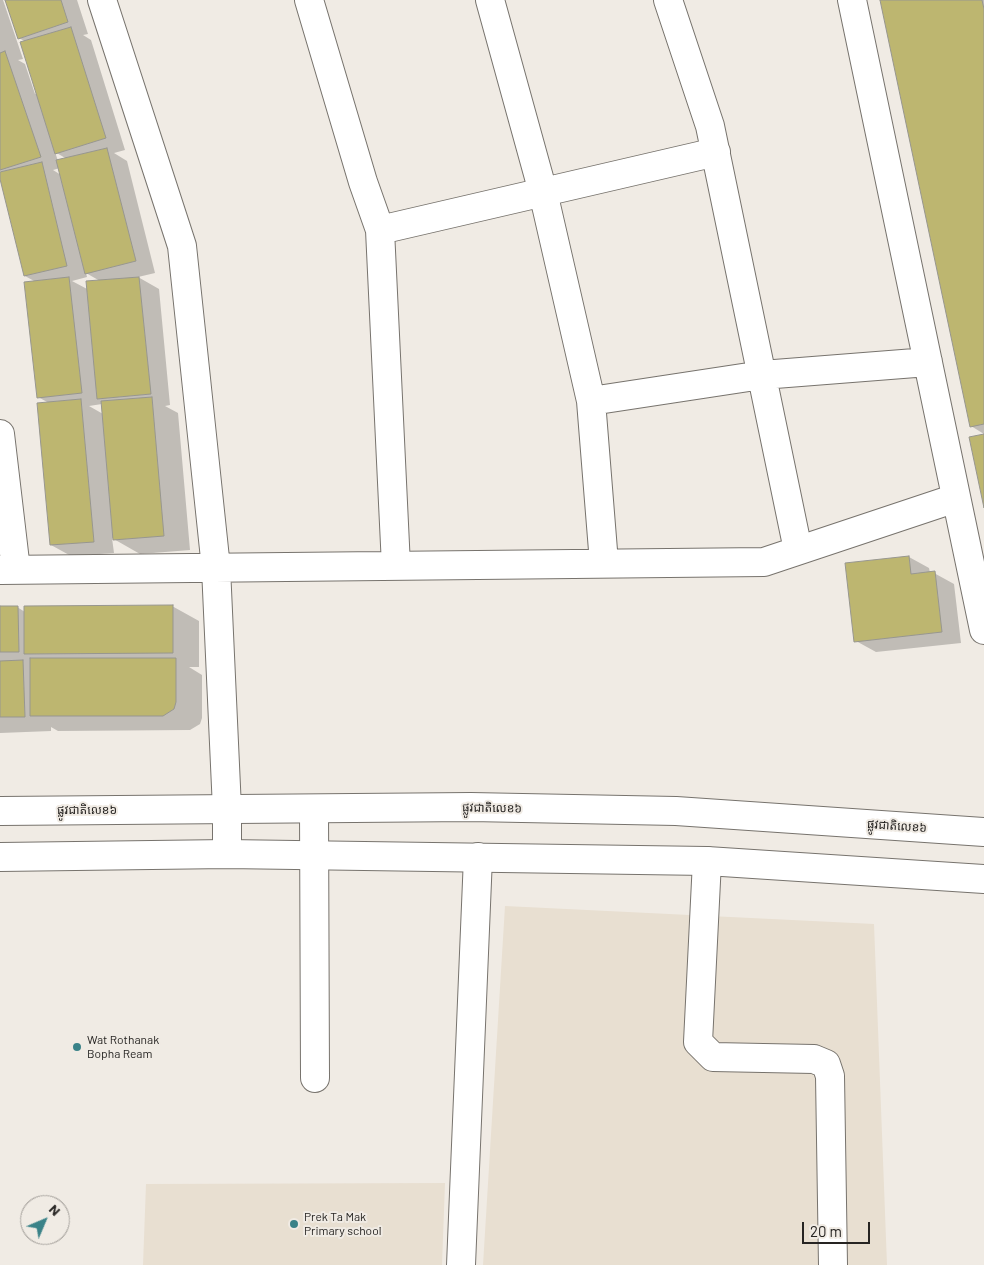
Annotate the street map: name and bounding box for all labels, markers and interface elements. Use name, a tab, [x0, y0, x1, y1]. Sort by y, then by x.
street label: ផ្លូវជាតិលេខ៦	[462, 800, 522, 816]
street label: ផ្លូវជាតិលេខ៦	[57, 803, 117, 817]
street label: ផ្លូវជាតិលេខ៦	[867, 817, 927, 835]
place label: Wat Rothanak Bopha Ream	[87, 1033, 159, 1061]
marker: Wat Rothanak Bopha Ream	[71, 1041, 83, 1053]
north arrow	[20, 1195, 70, 1245]
text: N	[46, 1200, 65, 1219]
place label: Prek Ta Mak Primary school	[304, 1210, 381, 1238]
scale bar	[804, 1212, 872, 1244]
marker: Prek Ta Mak Primary school	[288, 1218, 300, 1230]
text: 20 m	[810, 1222, 842, 1240]

